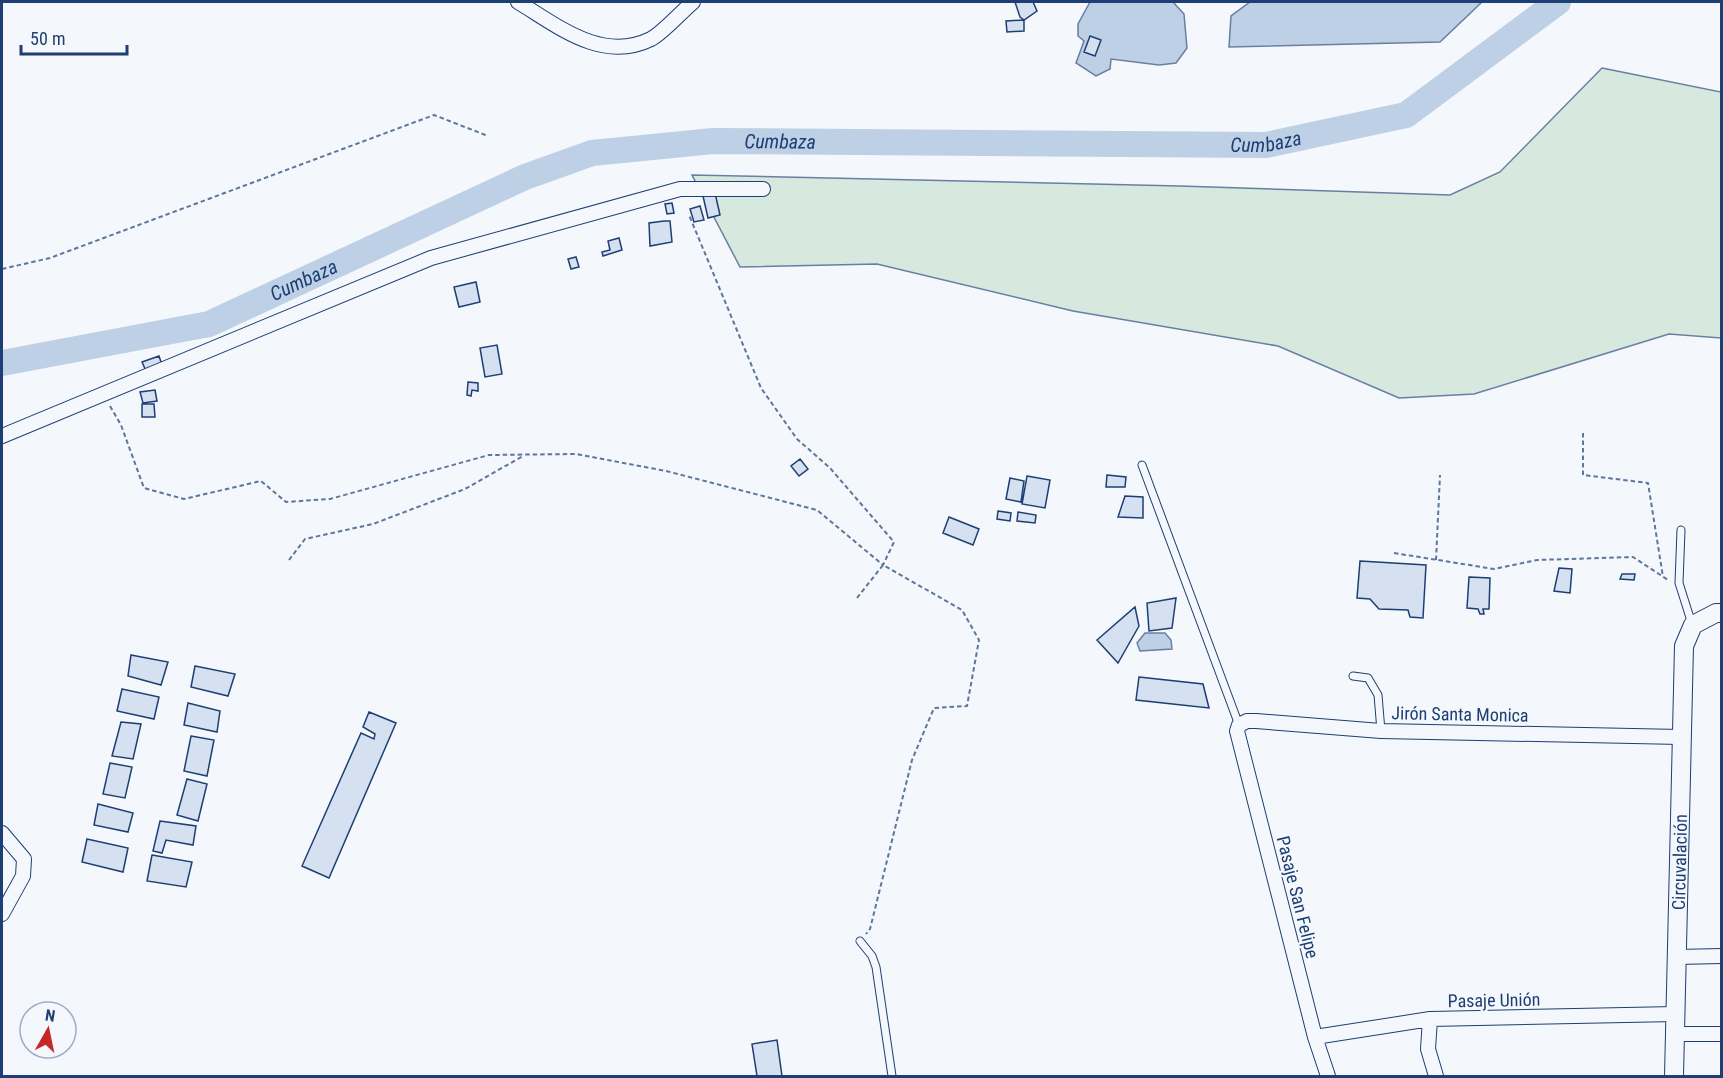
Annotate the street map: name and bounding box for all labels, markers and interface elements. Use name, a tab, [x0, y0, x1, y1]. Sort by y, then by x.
scale bar	[21, 18, 128, 56]
text: 50 m	[30, 28, 65, 49]
water label: Cumbaza	[1230, 126, 1304, 157]
water label: Cumbaza	[744, 129, 816, 154]
water label: Cumbaza	[266, 254, 341, 306]
street label: Jirón Santa Monica	[1391, 702, 1529, 726]
street label: Circuvalación	[1667, 814, 1691, 910]
street label: Pasaje San Felipe	[1273, 834, 1323, 960]
street label: Pasaje Unión	[1447, 989, 1541, 1011]
north arrow	[18, 1000, 78, 1060]
text: N	[44, 1006, 57, 1026]

